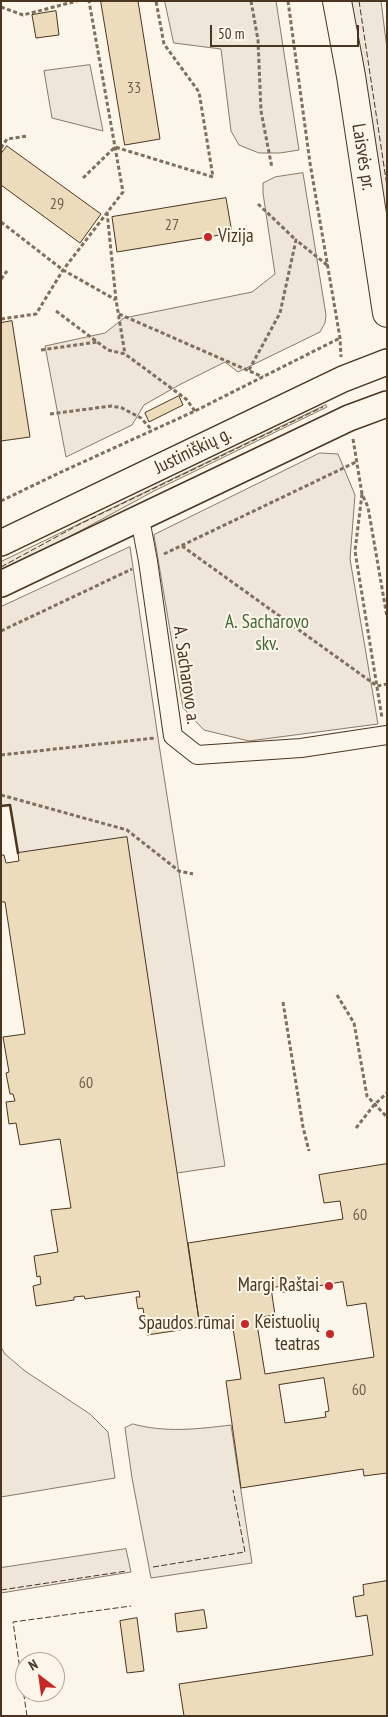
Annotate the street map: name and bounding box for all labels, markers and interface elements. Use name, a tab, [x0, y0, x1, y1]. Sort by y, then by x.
scale bar	[213, 15, 362, 47]
text: 50 m	[218, 24, 244, 43]
house number: 33	[127, 78, 141, 98]
street label: Laisvės pr.	[346, 122, 380, 192]
house number: 29	[50, 194, 64, 214]
house number: 27	[165, 215, 179, 235]
place label: Vizija	[218, 226, 254, 248]
marker: Vizija	[202, 231, 214, 243]
street label: Justiniškių g.	[151, 423, 235, 479]
park label: A. Sacharovo skv.	[225, 612, 309, 656]
street label: A. Sacharovo a.	[168, 624, 204, 726]
house number: 60	[79, 1073, 93, 1093]
house number: 60	[353, 1205, 367, 1225]
place label: Margi Raštai	[238, 1275, 319, 1297]
marker: Margi Raštai	[323, 1280, 335, 1292]
place label: Keistuolių teatras	[255, 1312, 320, 1356]
place label: Spaudos rūmai	[138, 1313, 235, 1335]
marker: Spaudos rūmai	[239, 1318, 251, 1330]
marker: Keistuolių teatras	[324, 1328, 336, 1340]
house number: 60	[352, 1380, 366, 1400]
north arrow	[15, 1652, 65, 1702]
text: N	[25, 1655, 41, 1675]

